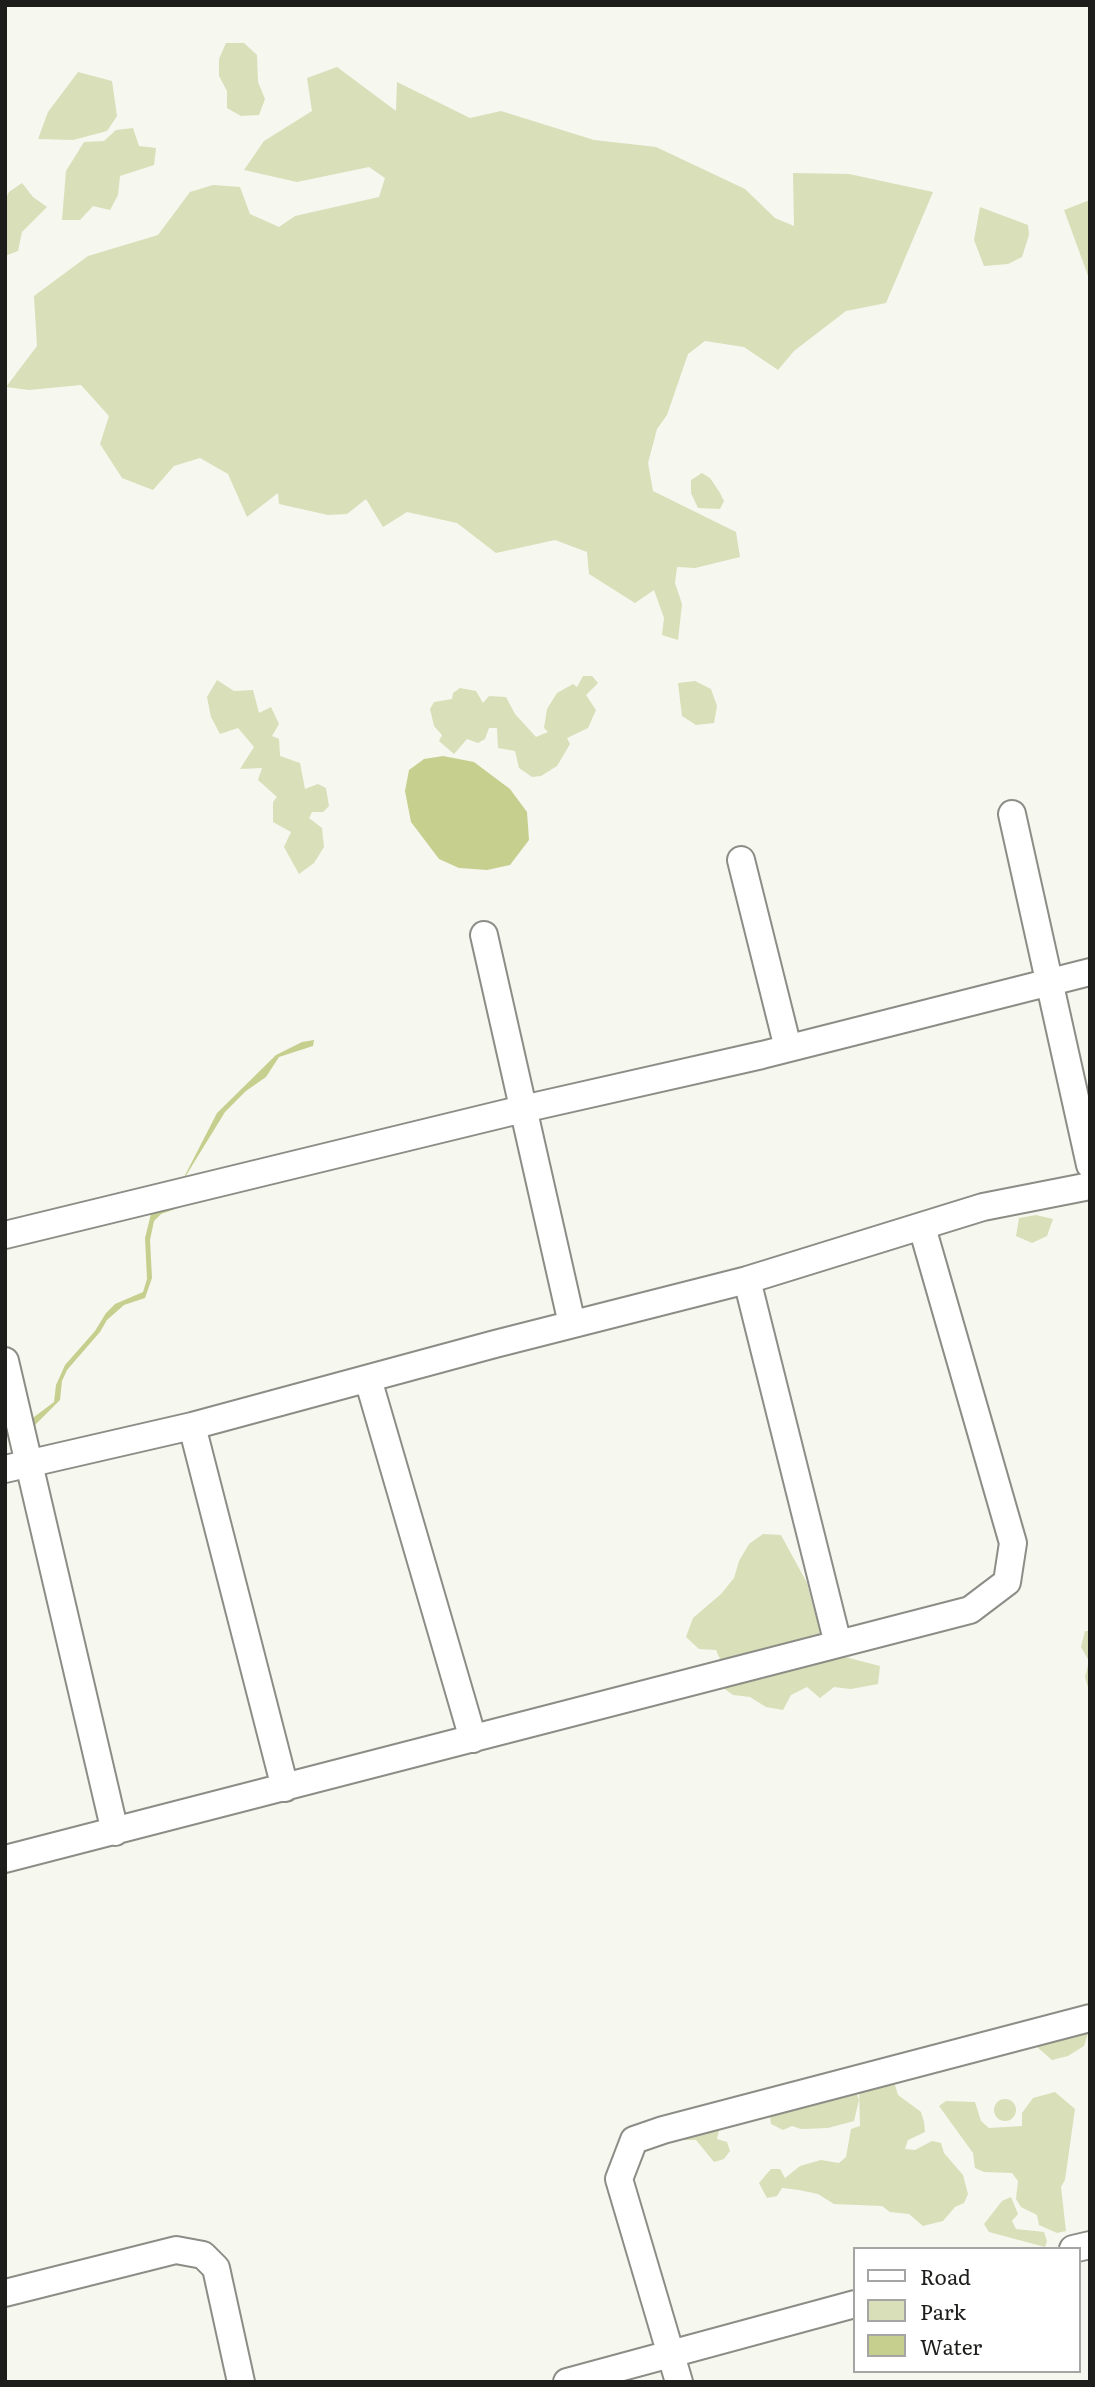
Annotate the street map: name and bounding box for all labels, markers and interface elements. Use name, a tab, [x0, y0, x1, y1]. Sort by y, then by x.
legend	[853, 2247, 1081, 2373]
text: Road	[920, 2260, 971, 2291]
text: Park	[920, 2295, 966, 2326]
text: Water	[920, 2330, 982, 2361]

